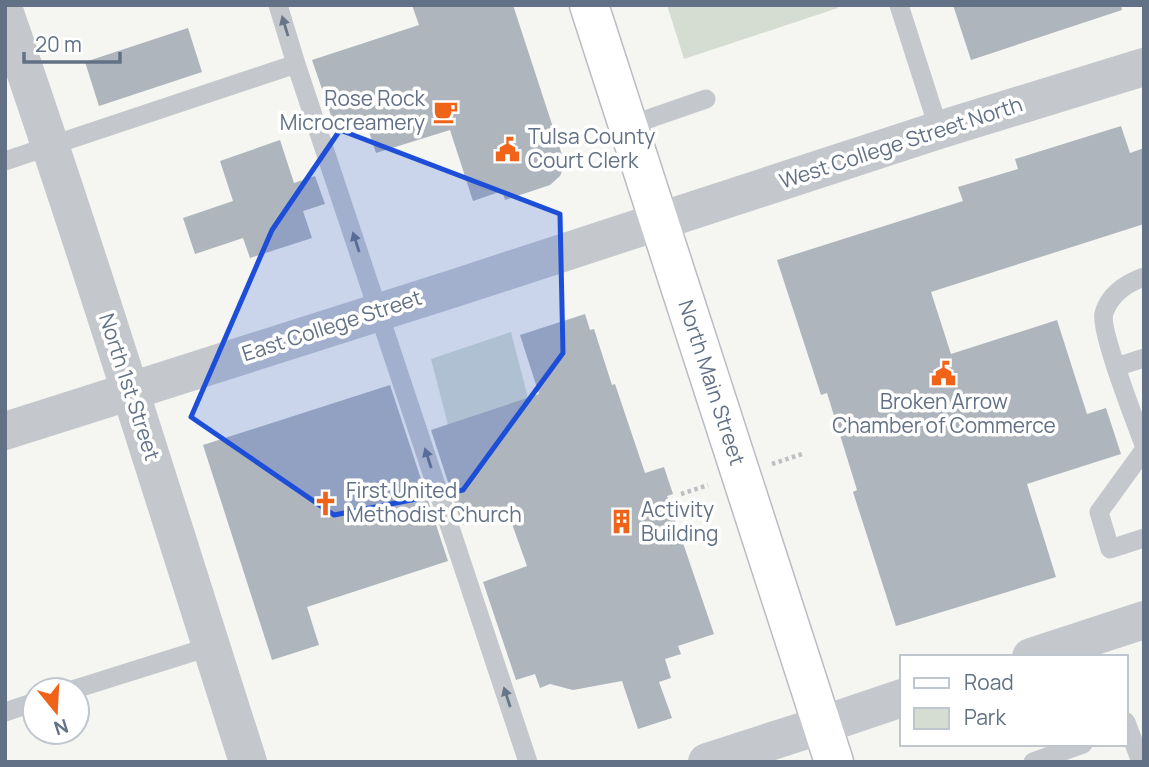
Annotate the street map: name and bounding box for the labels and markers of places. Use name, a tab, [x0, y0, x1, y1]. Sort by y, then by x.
place label: Rose Rock Microcreamery	[280, 84, 426, 136]
cafe icon: Rose Rock Microcreamery	[431, 97, 459, 125]
place label: Tulsa County Court Clerk	[528, 122, 655, 174]
public building icon: Tulsa County Court Clerk	[494, 135, 522, 163]
public building icon: Broken Arrow Chamber of Commerce	[930, 359, 958, 387]
place label: Broken Arrow Chamber of Commerce	[832, 387, 1056, 439]
place label: First United Methodist Church	[346, 476, 522, 528]
church icon: First United Methodist Church	[312, 489, 340, 517]
place label: Activity Building	[641, 495, 718, 547]
building icon: Activity Building	[607, 508, 635, 536]

